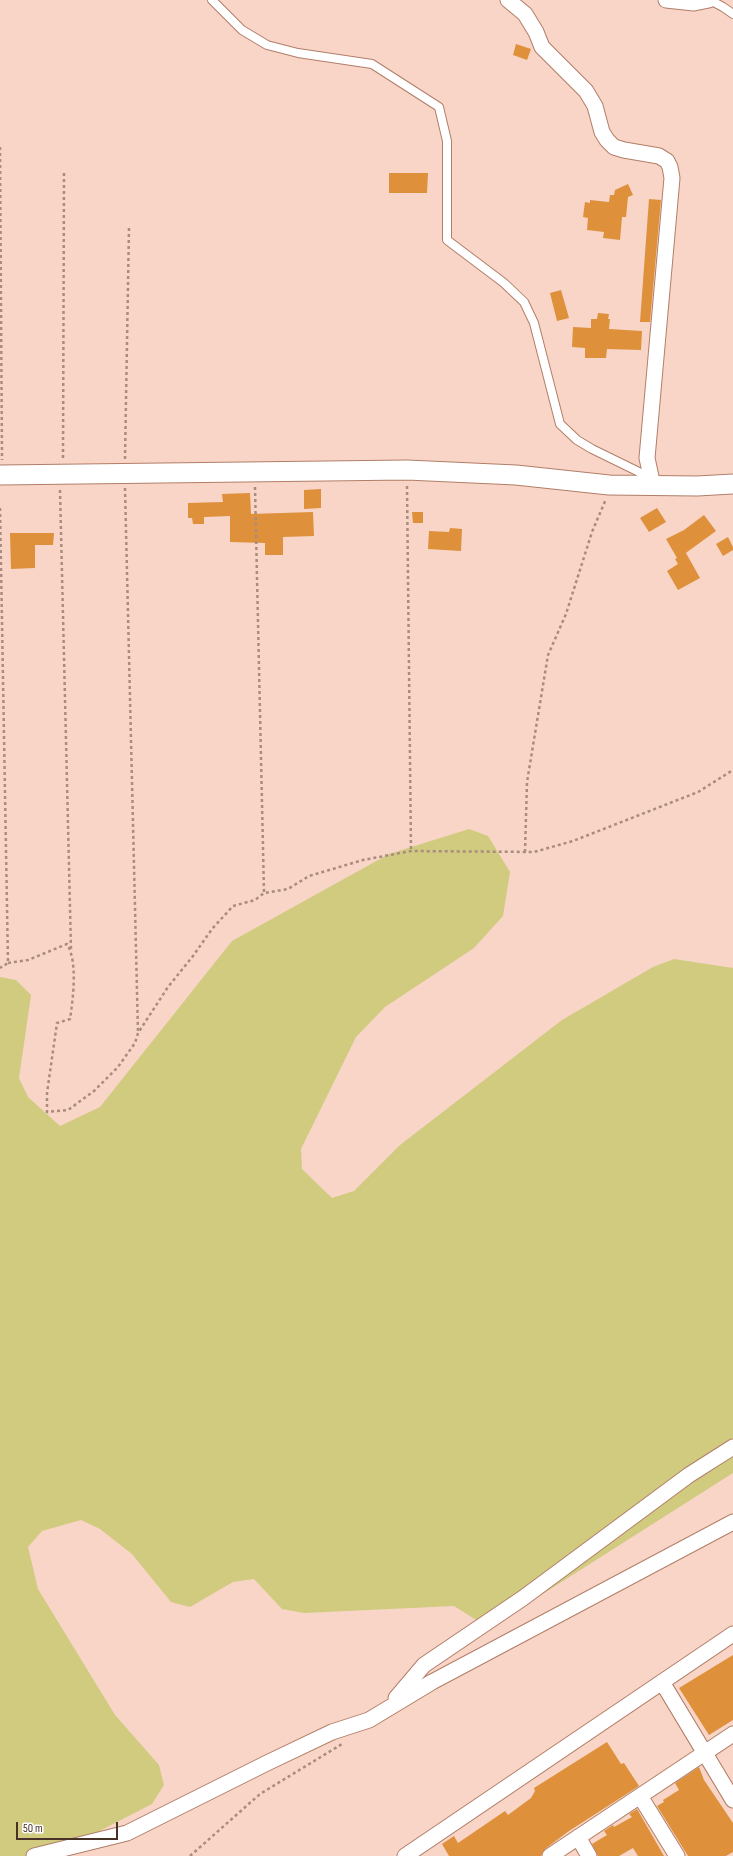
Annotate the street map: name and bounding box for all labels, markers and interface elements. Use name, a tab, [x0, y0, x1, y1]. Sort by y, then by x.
scale bar	[18, 1814, 120, 1840]
text: 50 m	[23, 1821, 43, 1836]

